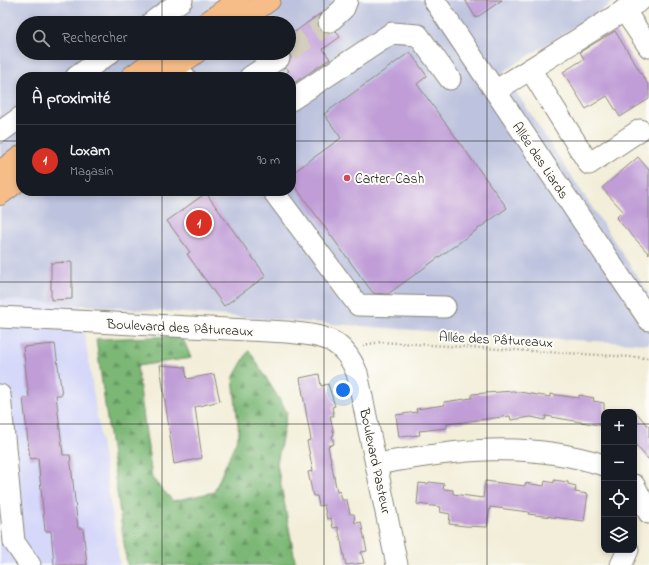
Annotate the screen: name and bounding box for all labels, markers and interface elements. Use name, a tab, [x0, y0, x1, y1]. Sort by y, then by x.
search box	[16, 16, 296, 60]
icon: search	[30, 27, 52, 49]
text: Rechercher	[62, 27, 127, 49]
text: À proximité	[32, 86, 110, 111]
street label: Allée des Liards	[506, 118, 573, 203]
text: Loxam	[70, 140, 110, 162]
text: 1	[43, 151, 47, 170]
text: 90 m	[257, 151, 280, 170]
text: Magasin	[70, 162, 113, 181]
place label: Carter-Cash	[355, 169, 424, 190]
marker: Carter-Cash	[342, 173, 352, 183]
pin: 1	[186, 208, 212, 238]
street label: Boulevard des Pâtureaux	[105, 314, 254, 343]
street label: Allée des Pâtureaux	[438, 327, 553, 354]
your location	[333, 380, 353, 400]
street label: Boulevard Pasteur	[353, 406, 396, 517]
map controls	[601, 409, 637, 553]
button: +	[601, 409, 637, 445]
button: −	[601, 445, 637, 481]
button: locate	[601, 481, 637, 517]
button: layers	[601, 517, 637, 553]

